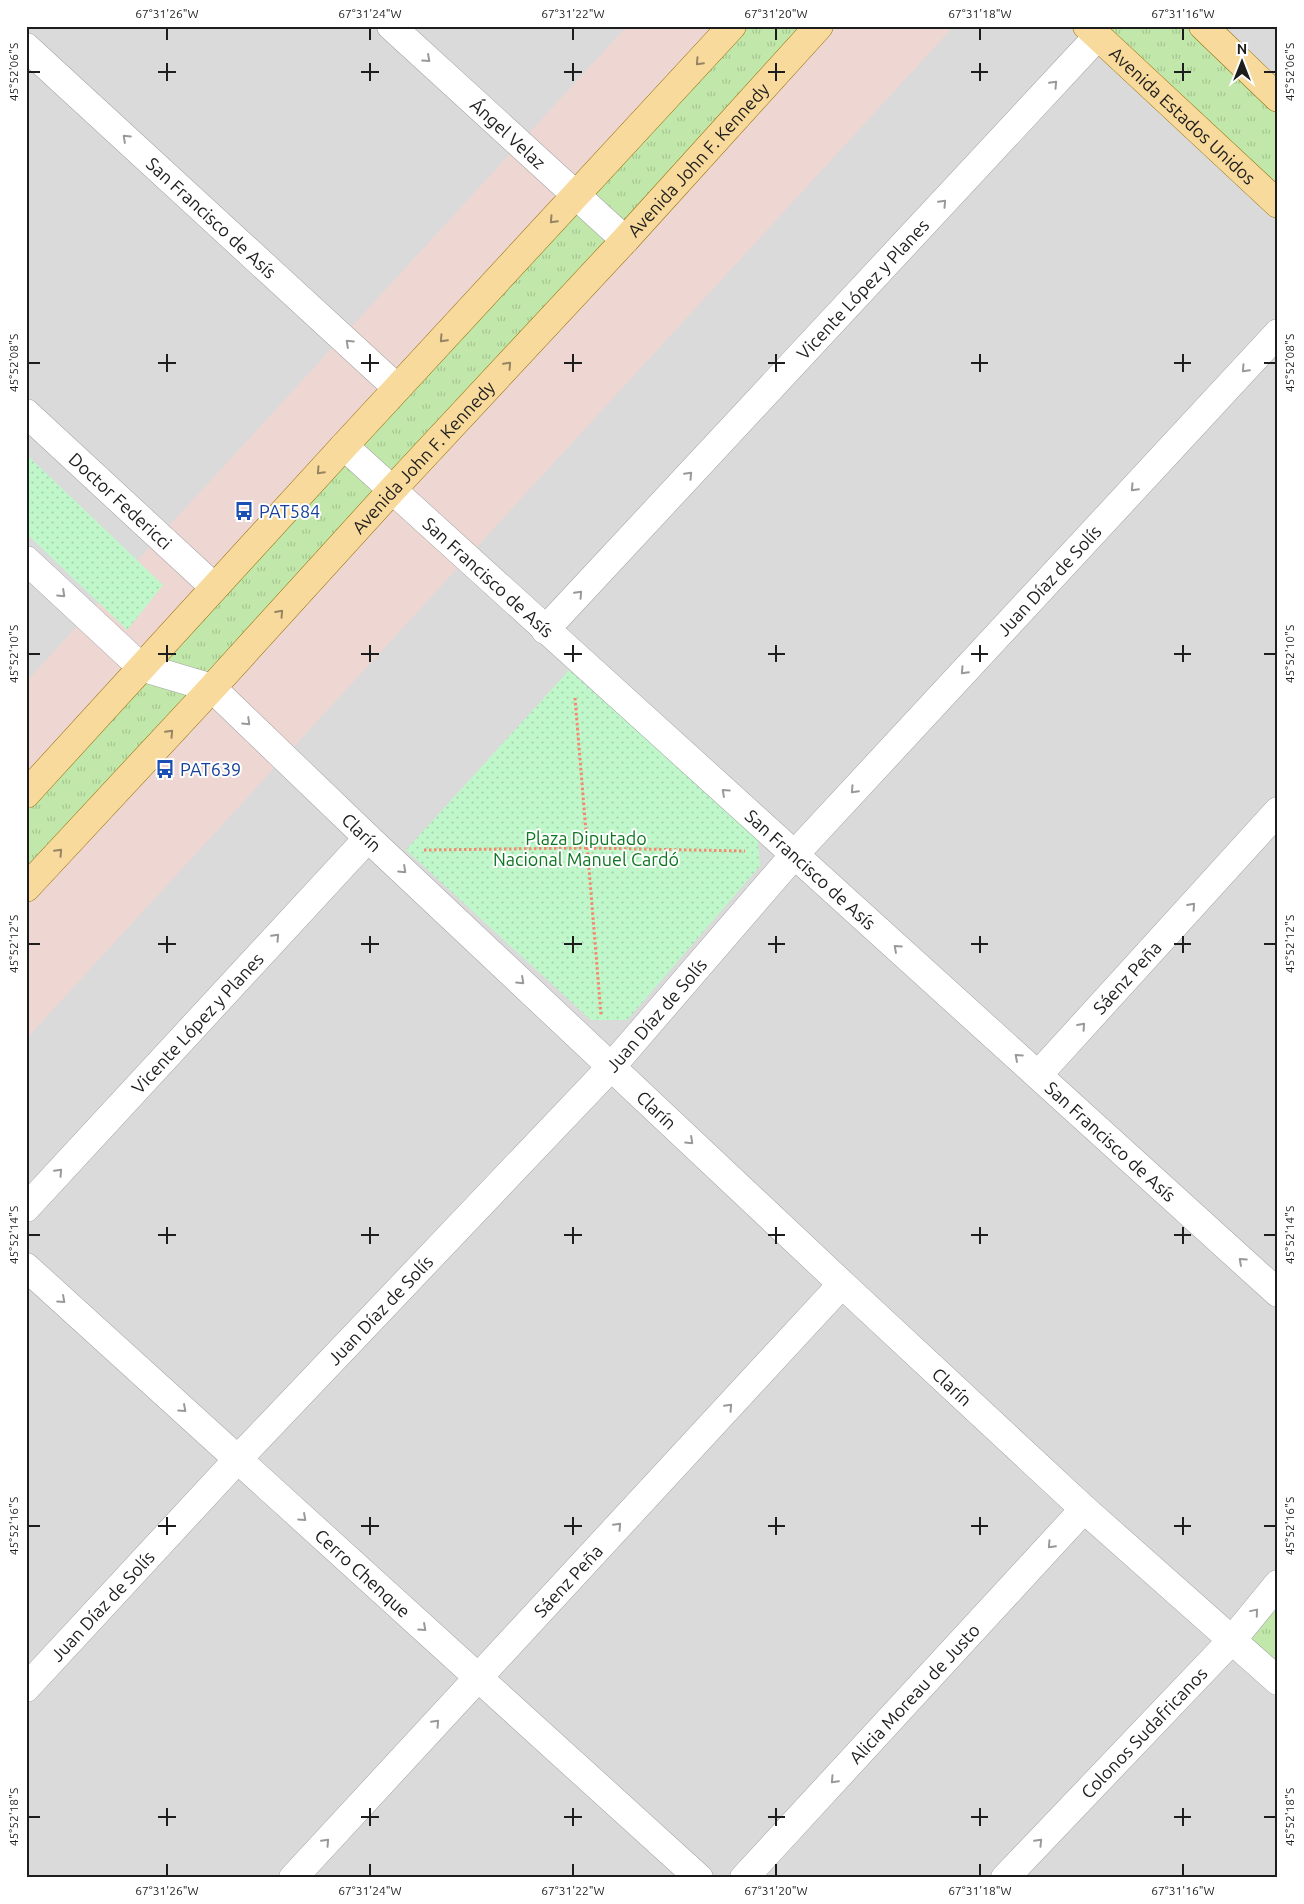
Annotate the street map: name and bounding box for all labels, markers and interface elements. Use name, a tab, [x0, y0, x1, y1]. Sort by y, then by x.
text: 67°31'26"W	[135, 7, 199, 20]
text: 67°31'24"W	[338, 7, 402, 20]
text: 67°31'22"W	[541, 7, 605, 20]
text: 67°31'20"W	[744, 7, 808, 20]
text: 67°31'18"W	[948, 7, 1012, 20]
text: 67°31'16"W	[1151, 7, 1215, 20]
north arrow	[1216, 38, 1266, 88]
text: N	[1237, 41, 1247, 57]
text: 45°52'06"S	[7, 43, 20, 101]
street label: Avenida Estados Unidos	[1106, 43, 1260, 188]
text: 45°52'06"S	[1283, 43, 1296, 101]
one-way arrow	[421, 53, 430, 62]
one-way arrow	[696, 57, 705, 66]
street label: Avenida John F. Kennedy	[623, 78, 773, 240]
one-way arrow	[1048, 80, 1057, 89]
street label: Ángel Velaz	[467, 93, 550, 172]
one-way arrow	[123, 135, 132, 144]
street label: San Francisco de Asís	[143, 153, 281, 282]
one-way arrow	[937, 199, 946, 208]
one-way arrow	[550, 215, 559, 224]
street label: Vicente López y Planes	[792, 215, 933, 363]
text: 45°52'08"S	[7, 334, 20, 392]
one-way arrow	[440, 334, 449, 343]
text: 45°52'08"S	[1283, 334, 1296, 392]
one-way arrow	[345, 340, 354, 349]
one-way arrow	[503, 362, 512, 371]
one-way arrow	[1242, 363, 1251, 372]
street label: Avenida John F. Kennedy	[348, 377, 499, 537]
street label: Doctor Federicci	[65, 448, 176, 553]
one-way arrow	[317, 466, 326, 475]
one-way arrow	[683, 472, 692, 481]
one-way arrow	[1131, 482, 1140, 491]
bus stop icon: PAT584	[233, 500, 255, 522]
place label: PAT584	[259, 501, 320, 521]
street label: San Francisco de Asís	[419, 513, 558, 641]
street label: Juan Díaz de Solís	[993, 521, 1105, 639]
one-way arrow	[56, 588, 65, 597]
one-way arrow	[573, 591, 582, 600]
one-way arrow	[274, 610, 283, 619]
text: 45°52'10"S	[7, 625, 20, 683]
text: 45°52'10"S	[1283, 625, 1296, 683]
one-way arrow	[961, 666, 970, 675]
one-way arrow	[241, 716, 250, 725]
one-way arrow	[164, 730, 173, 739]
bus stop icon: PAT639	[154, 758, 176, 780]
place label: PAT639	[180, 759, 241, 779]
one-way arrow	[851, 785, 860, 794]
one-way arrow	[721, 789, 730, 798]
street label: San Francisco de Asís	[741, 805, 880, 933]
street label: Clarín	[338, 809, 386, 855]
park label: Plaza Diputado Nacional Manuel Cardó	[493, 828, 679, 869]
one-way arrow	[53, 849, 62, 858]
one-way arrow	[397, 864, 406, 873]
one-way arrow	[1186, 903, 1195, 912]
text: 45°52'12"S	[7, 915, 20, 973]
text: 45°52'12"S	[1283, 915, 1296, 973]
one-way arrow	[270, 934, 279, 943]
street label: Sáenz Peña	[1089, 937, 1165, 1018]
one-way arrow	[894, 945, 903, 954]
street label: Vicente López y Planes	[127, 948, 267, 1097]
street label: Juan Díaz de Solís	[602, 954, 710, 1076]
one-way arrow	[516, 975, 525, 984]
one-way arrow	[1076, 1023, 1085, 1032]
one-way arrow	[1014, 1054, 1023, 1063]
street label: San Francisco de Asís	[1041, 1077, 1180, 1205]
street label: Clarín	[633, 1086, 681, 1133]
one-way arrow	[685, 1135, 694, 1144]
one-way arrow	[53, 1169, 62, 1178]
text: 45°52'14"S	[7, 1206, 20, 1264]
text: 45°52'14"S	[1283, 1206, 1296, 1264]
street label: Juan Díaz de Solís	[323, 1251, 437, 1369]
one-way arrow	[1238, 1258, 1247, 1267]
one-way arrow	[57, 1294, 66, 1303]
street label: Clarín	[928, 1363, 976, 1410]
one-way arrow	[177, 1403, 186, 1412]
one-way arrow	[723, 1404, 732, 1413]
text: 45°52'16"S	[7, 1497, 20, 1555]
text: 45°52'16"S	[1283, 1497, 1296, 1555]
one-way arrow	[298, 1512, 307, 1521]
one-way arrow	[612, 1523, 621, 1532]
street label: Cerro Chenque	[311, 1525, 415, 1621]
one-way arrow	[1048, 1539, 1057, 1548]
street label: Sáenz Peña	[530, 1540, 606, 1621]
street label: Juan Díaz de Solís	[46, 1546, 158, 1665]
one-way arrow	[1249, 1608, 1258, 1617]
street label: Alicia Moreau de Justo	[845, 1619, 983, 1767]
one-way arrow	[418, 1622, 427, 1631]
street label: Colonos Sudafricanos	[1077, 1663, 1211, 1802]
one-way arrow	[430, 1719, 439, 1728]
one-way arrow	[831, 1774, 840, 1783]
text: 45°52'18"S	[7, 1788, 20, 1846]
text: 45°52'18"S	[1283, 1788, 1296, 1846]
one-way arrow	[320, 1839, 329, 1848]
one-way arrow	[1033, 1839, 1042, 1848]
text: 67°31'26"W	[135, 1884, 199, 1897]
text: 67°31'24"W	[338, 1884, 402, 1897]
text: 67°31'22"W	[541, 1884, 605, 1897]
text: 67°31'20"W	[744, 1884, 808, 1897]
text: 67°31'18"W	[948, 1884, 1012, 1897]
text: 67°31'16"W	[1151, 1884, 1215, 1897]

